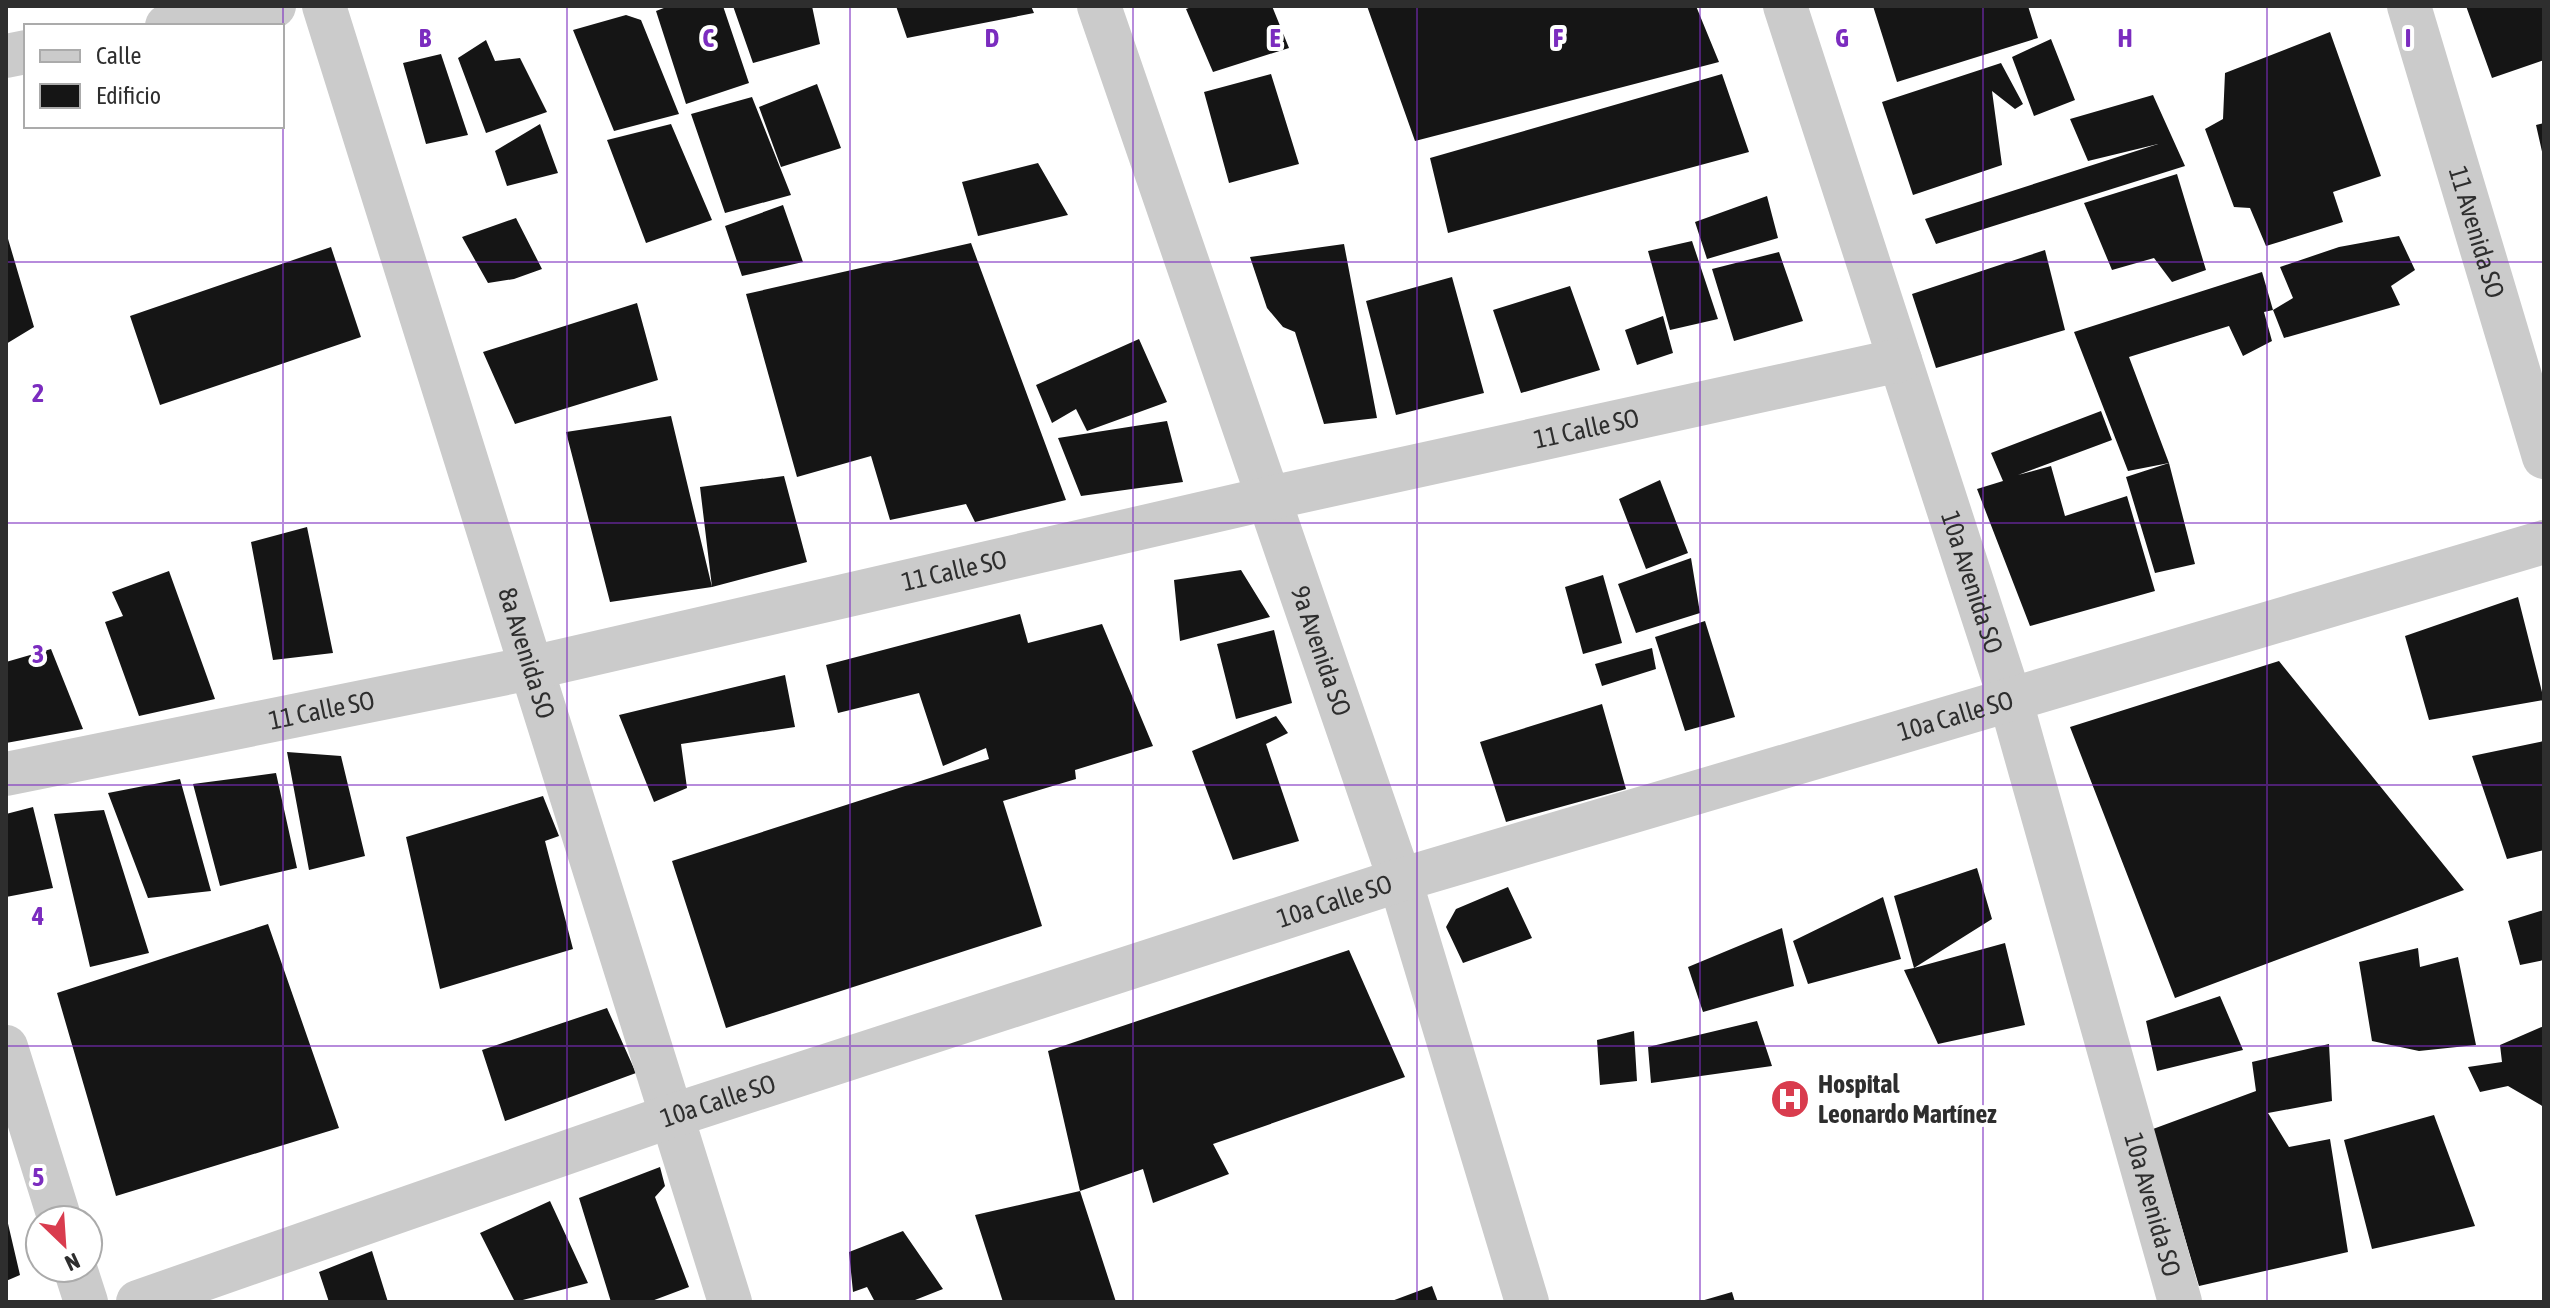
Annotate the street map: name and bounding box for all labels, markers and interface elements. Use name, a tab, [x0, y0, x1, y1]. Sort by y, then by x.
text: B	[419, 23, 432, 53]
text: C	[702, 23, 714, 53]
text: D	[985, 23, 999, 53]
text: E	[1269, 23, 1281, 53]
text: F	[1553, 23, 1564, 53]
text: G	[1835, 23, 1849, 53]
text: H	[2117, 23, 2133, 53]
text: I	[2405, 23, 2411, 53]
legend	[24, 24, 284, 128]
text: Calle	[96, 42, 141, 69]
text: Edificio	[96, 82, 161, 109]
street label: 11 Avenida SO	[2443, 163, 2511, 301]
text: 2	[32, 378, 44, 408]
street label: 11 Calle SO	[1531, 403, 1642, 455]
street label: 10a Avenida SO	[1935, 507, 2009, 657]
street label: 11 Calle SO	[899, 544, 1010, 597]
street label: 9a Avenida SO	[1285, 582, 1357, 720]
street label: 8a Avenida SO	[492, 584, 561, 722]
text: 3	[32, 639, 44, 669]
street label: 11 Calle SO	[266, 685, 377, 736]
street label: 10a Calle SO	[1894, 685, 2017, 747]
street label: 10a Calle SO	[1273, 869, 1396, 934]
text: 4	[31, 901, 44, 931]
street label: 10a Calle SO	[657, 1068, 779, 1133]
place label: Hospital Leonardo Martínez	[1818, 1069, 1997, 1129]
hospital icon: Hospital Leonardo Martínez	[1769, 1078, 1811, 1120]
street label: 10a Avenida SO	[2118, 1129, 2187, 1280]
text: 5	[32, 1162, 44, 1192]
north arrow	[24, 1204, 104, 1284]
text: N	[61, 1248, 84, 1277]

